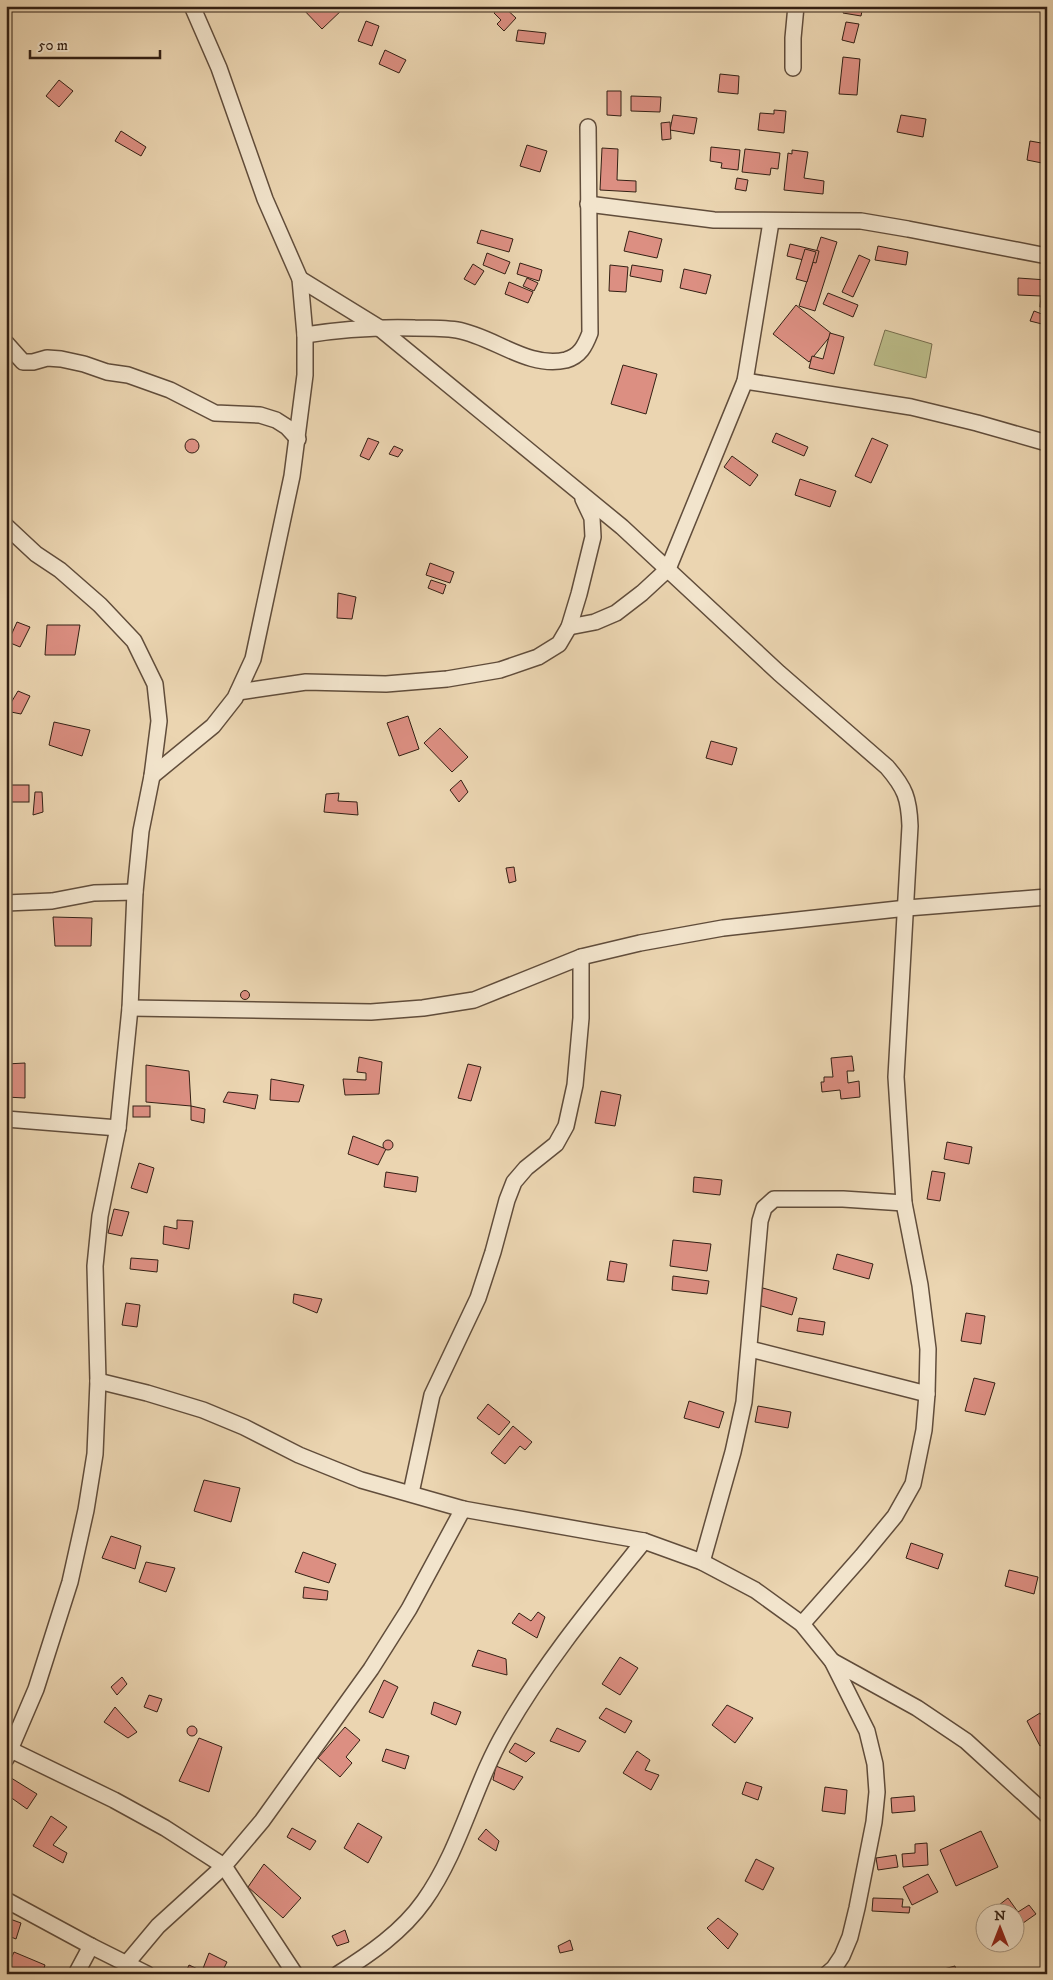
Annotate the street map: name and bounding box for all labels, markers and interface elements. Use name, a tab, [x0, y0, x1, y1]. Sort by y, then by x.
scale bar	[30, 28, 160, 60]
text: 50 m	[38, 36, 68, 55]
north arrow	[976, 1902, 1026, 1952]
text: N	[994, 1907, 1006, 1925]

